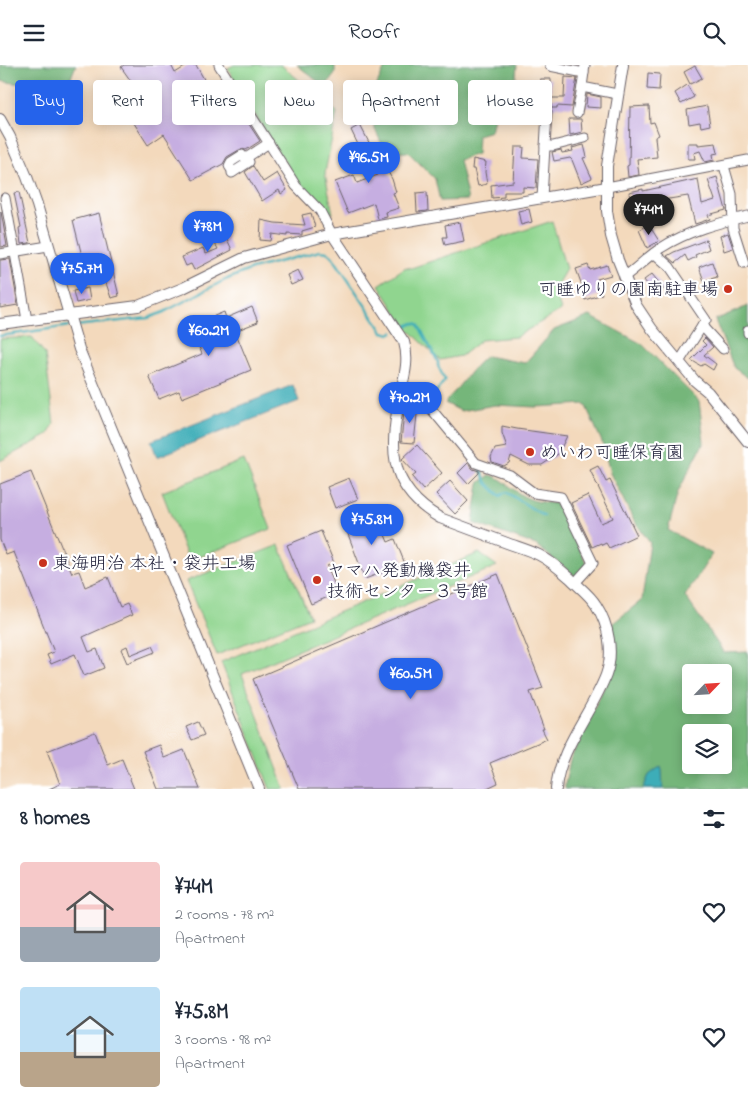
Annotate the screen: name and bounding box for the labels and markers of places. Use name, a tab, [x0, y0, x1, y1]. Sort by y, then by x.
pin: ¥96.5M	[328, 141, 410, 184]
pin: ¥74M	[619, 193, 679, 236]
pin: ¥78M	[178, 211, 238, 253]
pin: ¥75.7M	[41, 253, 123, 295]
place label: 可睡ゆりの園南駐車場	[538, 278, 718, 304]
marker: 可睡ゆりの園南駐車場	[722, 283, 734, 295]
pin: ¥60.2M	[168, 315, 250, 357]
pin: ¥70.2M	[369, 381, 451, 424]
place label: めいわ可睡保育園	[540, 441, 684, 467]
marker: めいわ可睡保育園	[524, 446, 536, 458]
pin: ¥75.8M	[331, 503, 413, 546]
place label: 東海明治 本社・袋井工場	[53, 552, 256, 578]
marker: 東海明治 本社・袋井工場	[37, 557, 49, 569]
place label: ヤマハ発動機袋井 技術センター３号館	[327, 559, 488, 606]
marker: ヤマハ発動機袋井 技術センター３号館	[311, 574, 323, 586]
pin: ¥60.5M	[370, 657, 452, 700]

